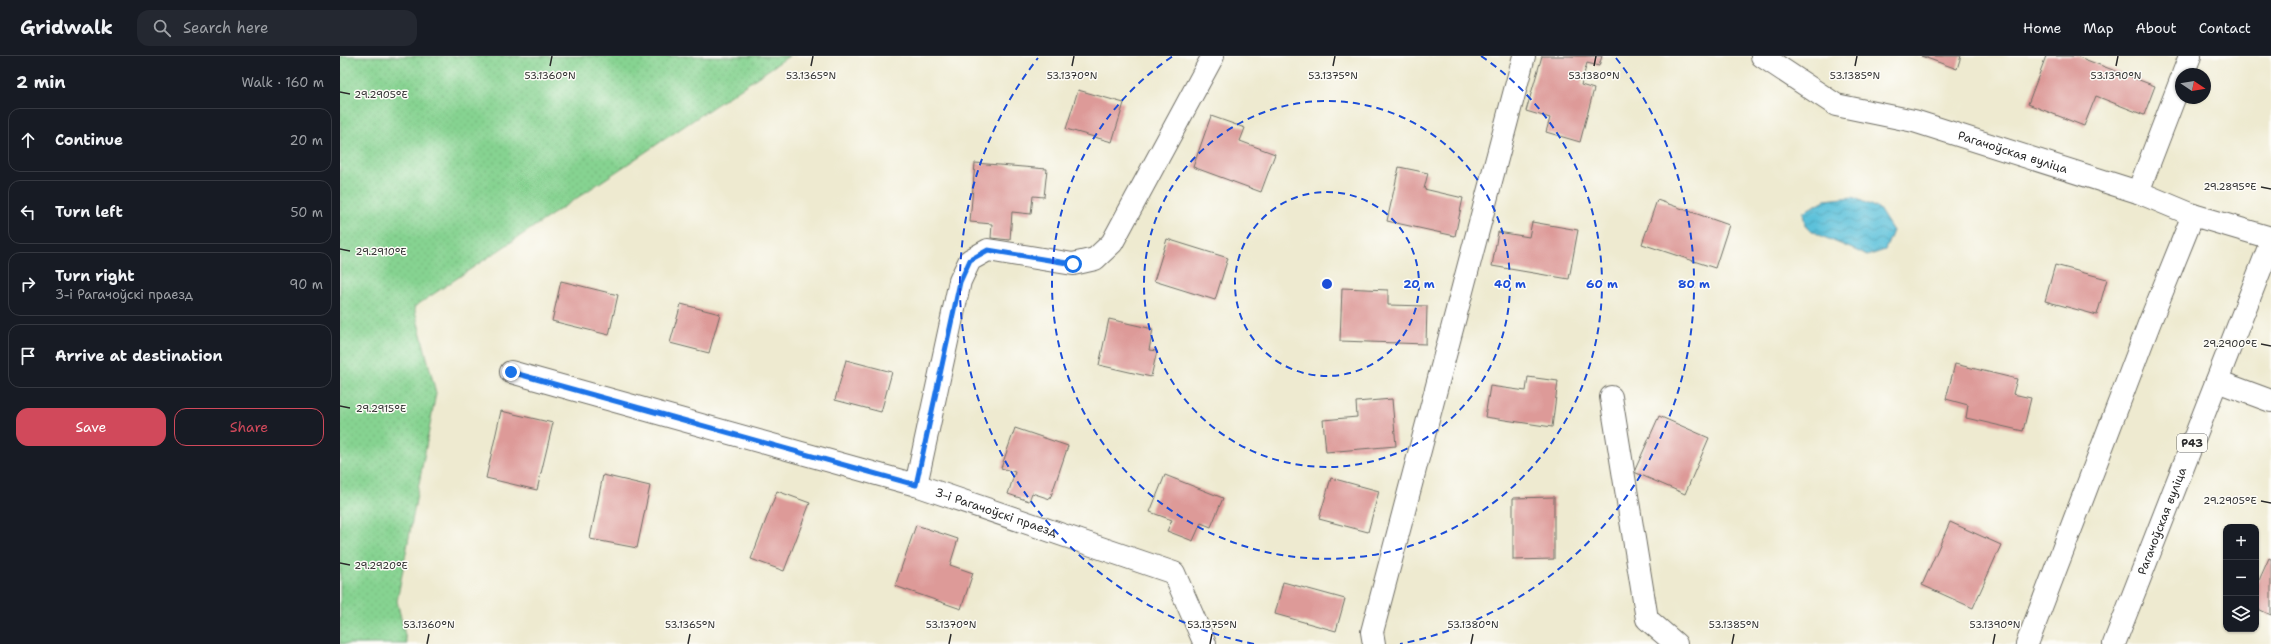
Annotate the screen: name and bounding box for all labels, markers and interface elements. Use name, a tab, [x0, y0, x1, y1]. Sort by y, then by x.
search box	[137, 10, 417, 46]
text: Gridwalk	[20, 15, 113, 40]
icon: search	[151, 17, 173, 39]
text: Search here	[183, 18, 269, 38]
text: Home	[2023, 19, 2062, 37]
text: Map	[2084, 19, 2114, 37]
text: About	[2136, 19, 2177, 37]
text: Contact	[2199, 19, 2251, 37]
north arrow	[2175, 68, 2211, 104]
text: 53.1360°N	[524, 69, 576, 82]
text: 53.1365°N	[786, 69, 836, 82]
text: 53.1370°N	[1047, 69, 1097, 82]
text: 53.1375°N	[1308, 69, 1358, 82]
text: 53.1380°N	[1568, 69, 1620, 82]
text: 53.1385°N	[1830, 69, 1880, 82]
text: 53.1390°N	[2091, 69, 2142, 82]
text: 2 min	[16, 71, 66, 93]
text: Walk · 160 m	[242, 74, 324, 91]
text: 29.2905°E	[354, 88, 408, 101]
street label: Рагачоўская вуліца	[1956, 127, 2070, 177]
icon: ahead	[17, 129, 39, 151]
text: Continue	[55, 130, 123, 150]
text: 20 m	[290, 132, 323, 149]
text: 29.2895°E	[2203, 180, 2257, 193]
icon: left	[17, 201, 39, 223]
text: Turn left	[55, 202, 123, 222]
text: 50 m	[290, 204, 323, 221]
text: 29.2910°E	[355, 245, 407, 258]
route start	[1064, 255, 1082, 273]
text: Turn right	[55, 266, 135, 286]
icon: right	[17, 273, 39, 295]
text: 90 m	[289, 276, 323, 293]
text: 20 m	[1403, 276, 1435, 292]
text: 40 m	[1494, 276, 1526, 292]
text: 60 m	[1586, 276, 1618, 292]
text: 80 m	[1678, 276, 1710, 292]
centre of rings	[1320, 277, 1334, 291]
text: 3-і Рагачоўскі праезд	[55, 286, 193, 303]
text: 29.2900°E	[2203, 337, 2257, 350]
icon: arrive	[17, 345, 39, 367]
text: Arrive at destination	[55, 346, 223, 366]
route end	[502, 363, 520, 381]
text: 29.2915°E	[356, 402, 406, 415]
button: Save	[16, 408, 166, 446]
button: Share	[174, 408, 324, 446]
road number: Р43	[2177, 434, 2207, 452]
street label: Рагачоўская вуліца	[2134, 464, 2190, 577]
street label: 3-і Рагачоўскі праезд	[933, 484, 1059, 541]
text: 29.2905°E	[2203, 494, 2257, 507]
map controls	[2223, 524, 2259, 632]
button: +	[2223, 524, 2259, 560]
text: 29.2920°E	[354, 559, 408, 572]
button: −	[2223, 560, 2259, 596]
button: layers	[2223, 596, 2259, 632]
text: 53.1360°N	[403, 618, 455, 631]
text: 53.1365°N	[665, 618, 715, 631]
text: 53.1370°N	[926, 618, 976, 631]
text: 53.1375°N	[1187, 618, 1237, 631]
text: 53.1380°N	[1447, 618, 1499, 631]
text: 53.1385°N	[1709, 618, 1759, 631]
text: 53.1390°N	[1970, 618, 2021, 631]

